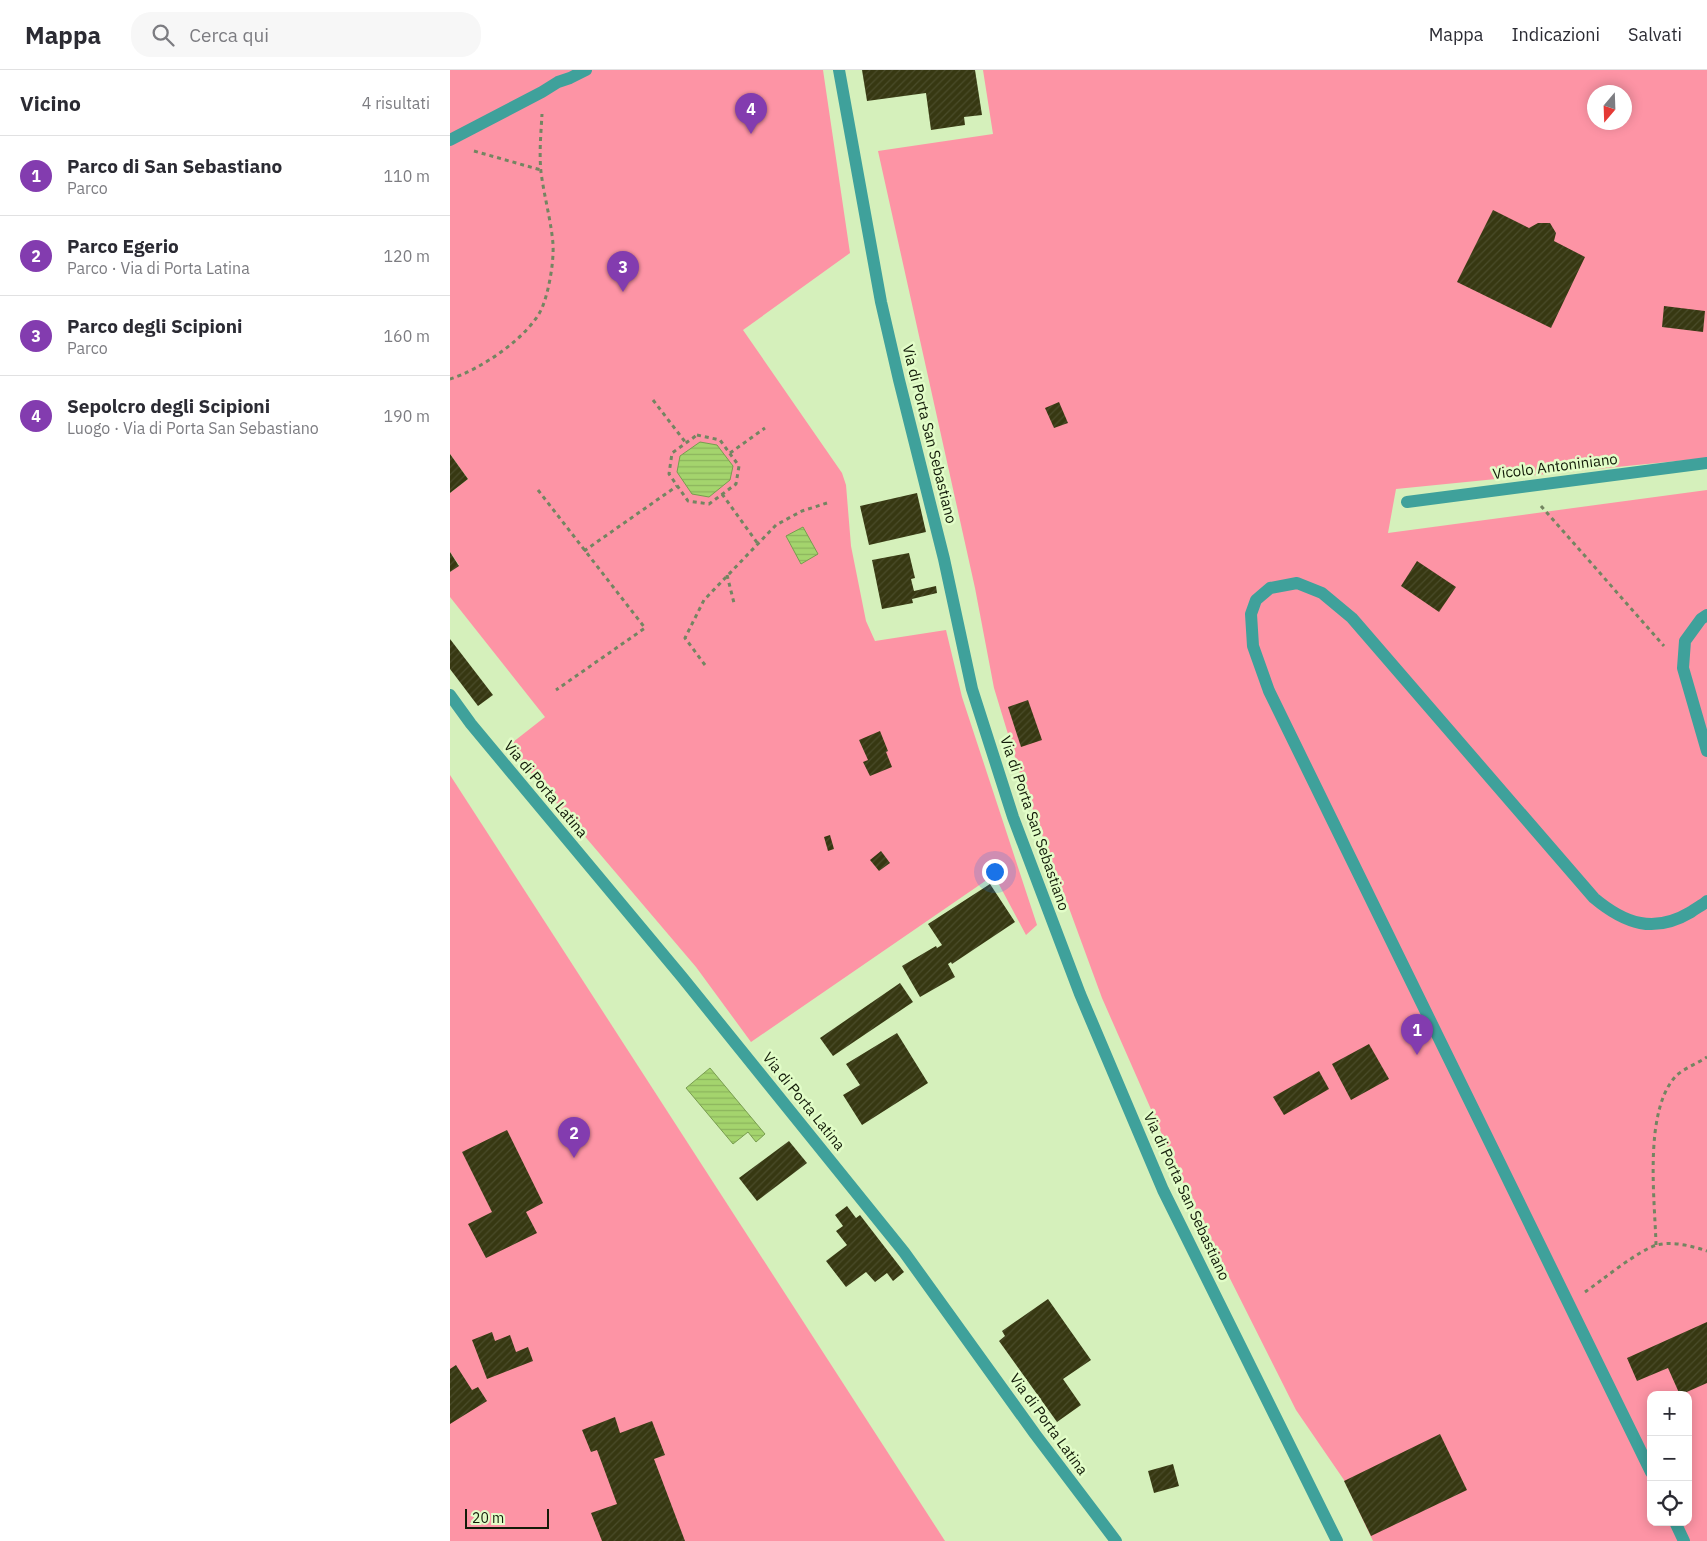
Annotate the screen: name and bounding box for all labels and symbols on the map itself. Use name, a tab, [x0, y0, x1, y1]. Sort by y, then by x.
north arrow	[1587, 85, 1632, 130]
pin: 4	[735, 93, 767, 134]
pin: 3	[607, 251, 639, 292]
street label: Via di Porta San Sebastiano	[899, 343, 961, 525]
street label: Vicolo Antoniniano	[1491, 449, 1619, 483]
street label: Via di Porta San Sebastiano	[996, 733, 1074, 913]
street label: Via di Porta Latina	[500, 737, 592, 841]
your location	[982, 859, 1008, 885]
pin: 1	[1401, 1014, 1433, 1055]
street label: Via di Porta Latina	[759, 1048, 849, 1154]
street label: Via di Porta San Sebastiano	[1140, 1109, 1234, 1283]
pin: 2	[558, 1117, 590, 1158]
street label: Via di Porta Latina	[1006, 1369, 1092, 1479]
scale bar	[465, 1506, 549, 1529]

